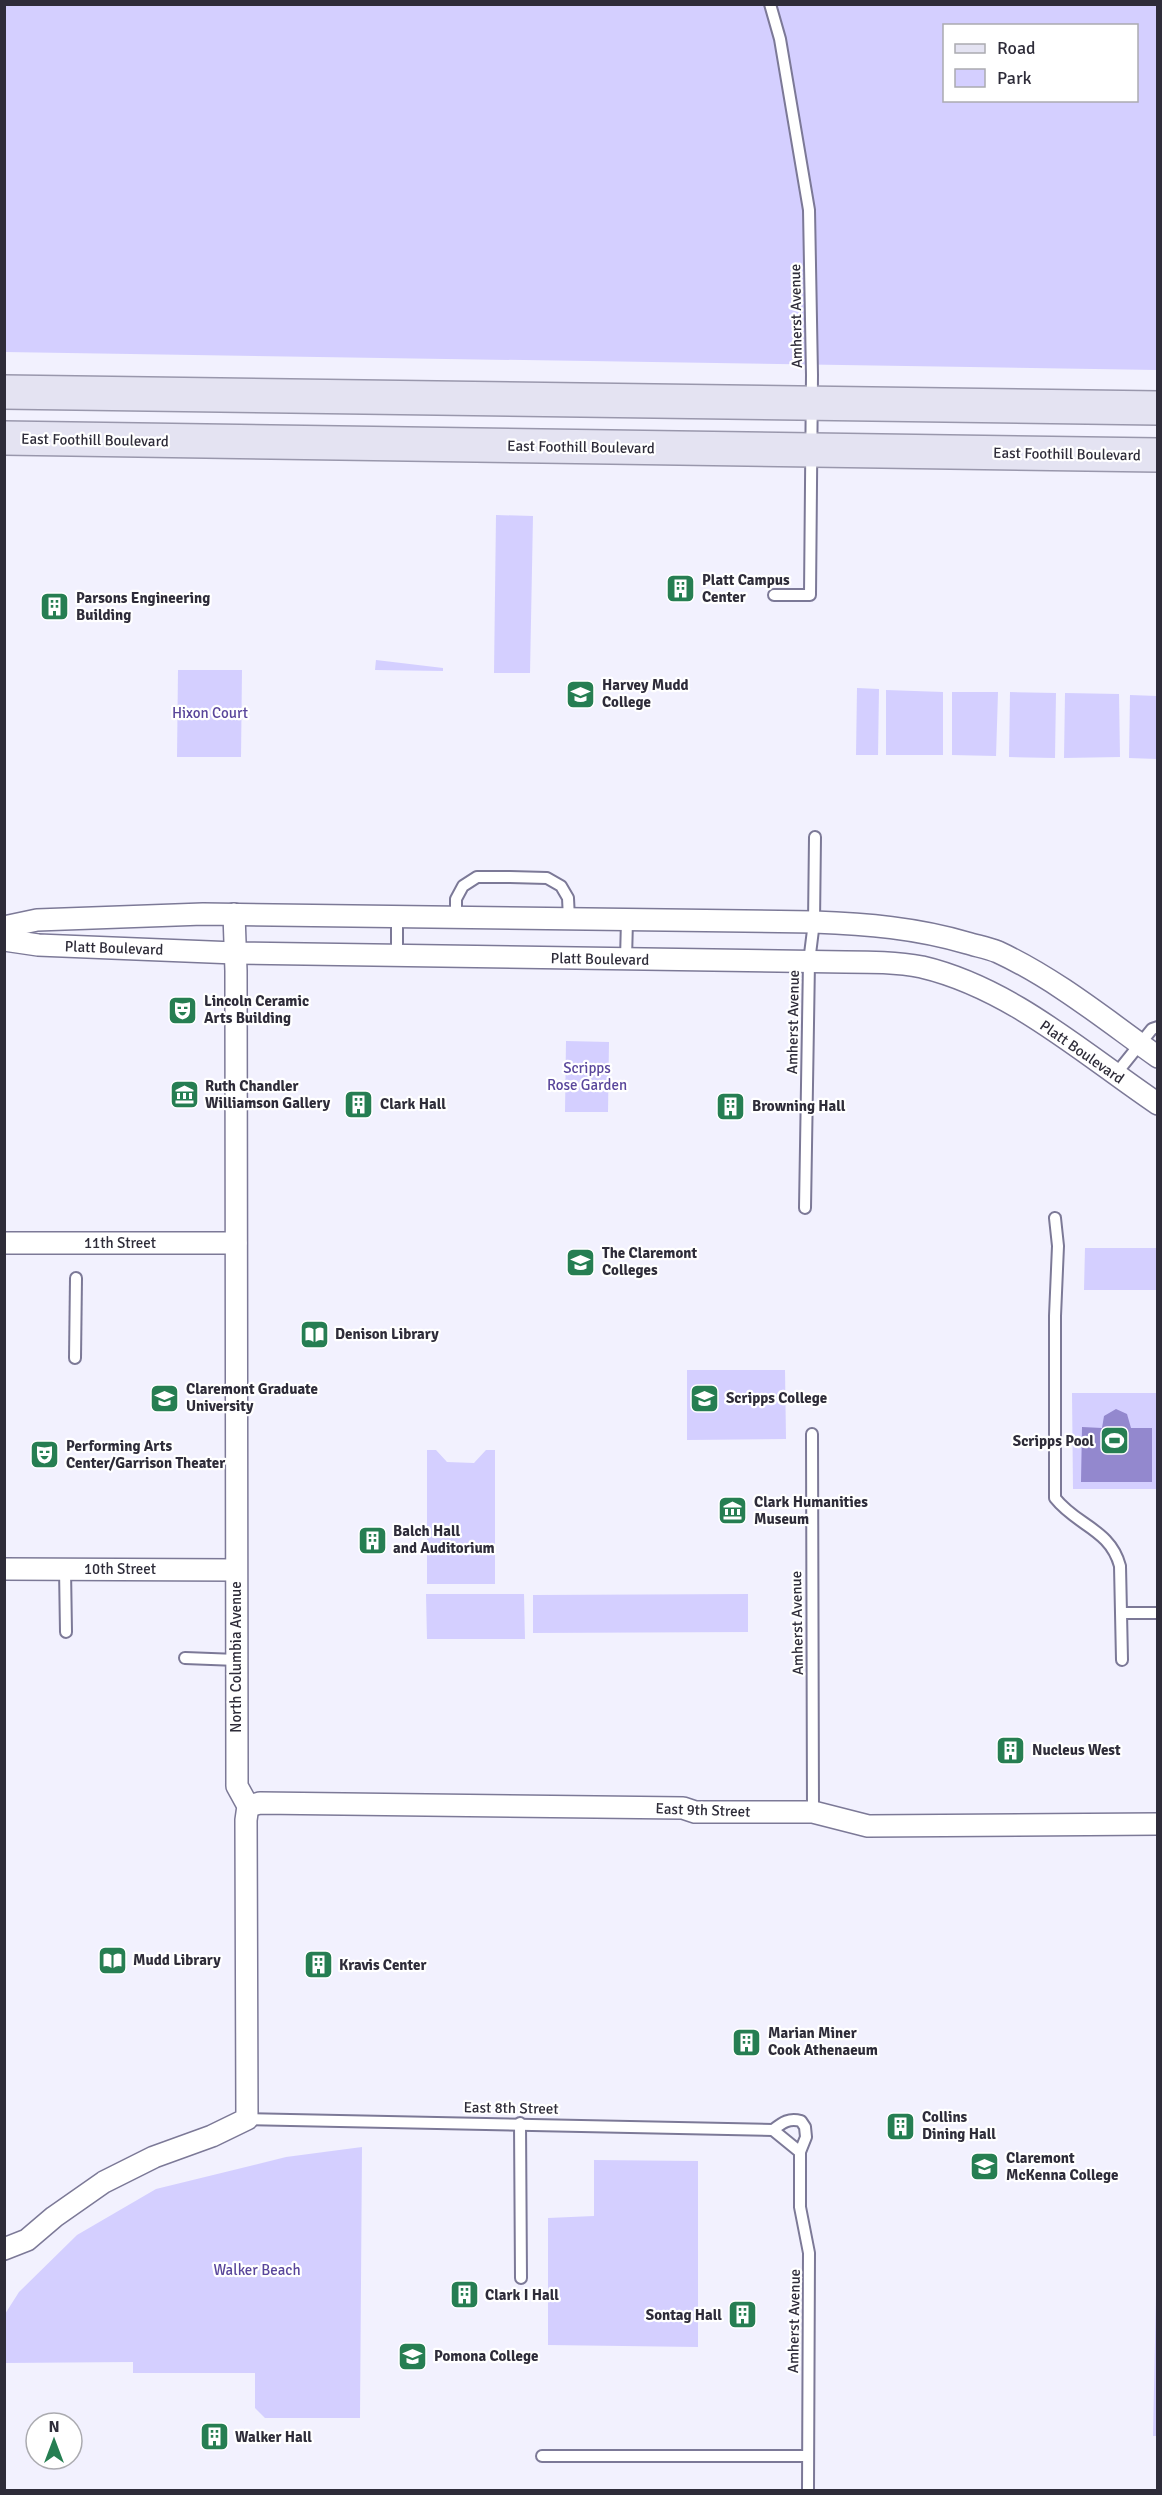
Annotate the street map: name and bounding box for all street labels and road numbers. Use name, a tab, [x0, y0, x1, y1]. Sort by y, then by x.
street label: Amherst Avenue	[786, 264, 806, 368]
street label: East Foothill Boulevard	[21, 430, 169, 450]
street label: East Foothill Boulevard	[507, 437, 655, 457]
street label: East Foothill Boulevard	[993, 444, 1141, 464]
street label: Platt Boulevard	[64, 937, 164, 959]
street label: Platt Boulevard	[551, 949, 649, 969]
street label: Amherst Avenue	[783, 970, 803, 1074]
street label: Platt Boulevard	[1036, 1016, 1128, 1088]
street label: 11th Street	[84, 1234, 156, 1252]
street label: 10th Street	[84, 1560, 156, 1578]
street label: Amherst Avenue	[787, 1571, 807, 1675]
street label: North Columbia Avenue	[227, 1581, 245, 1733]
street label: East 9th Street	[655, 1799, 751, 1821]
street label: East 8th Street	[463, 2098, 559, 2118]
street label: Amherst Avenue	[784, 2269, 804, 2373]

